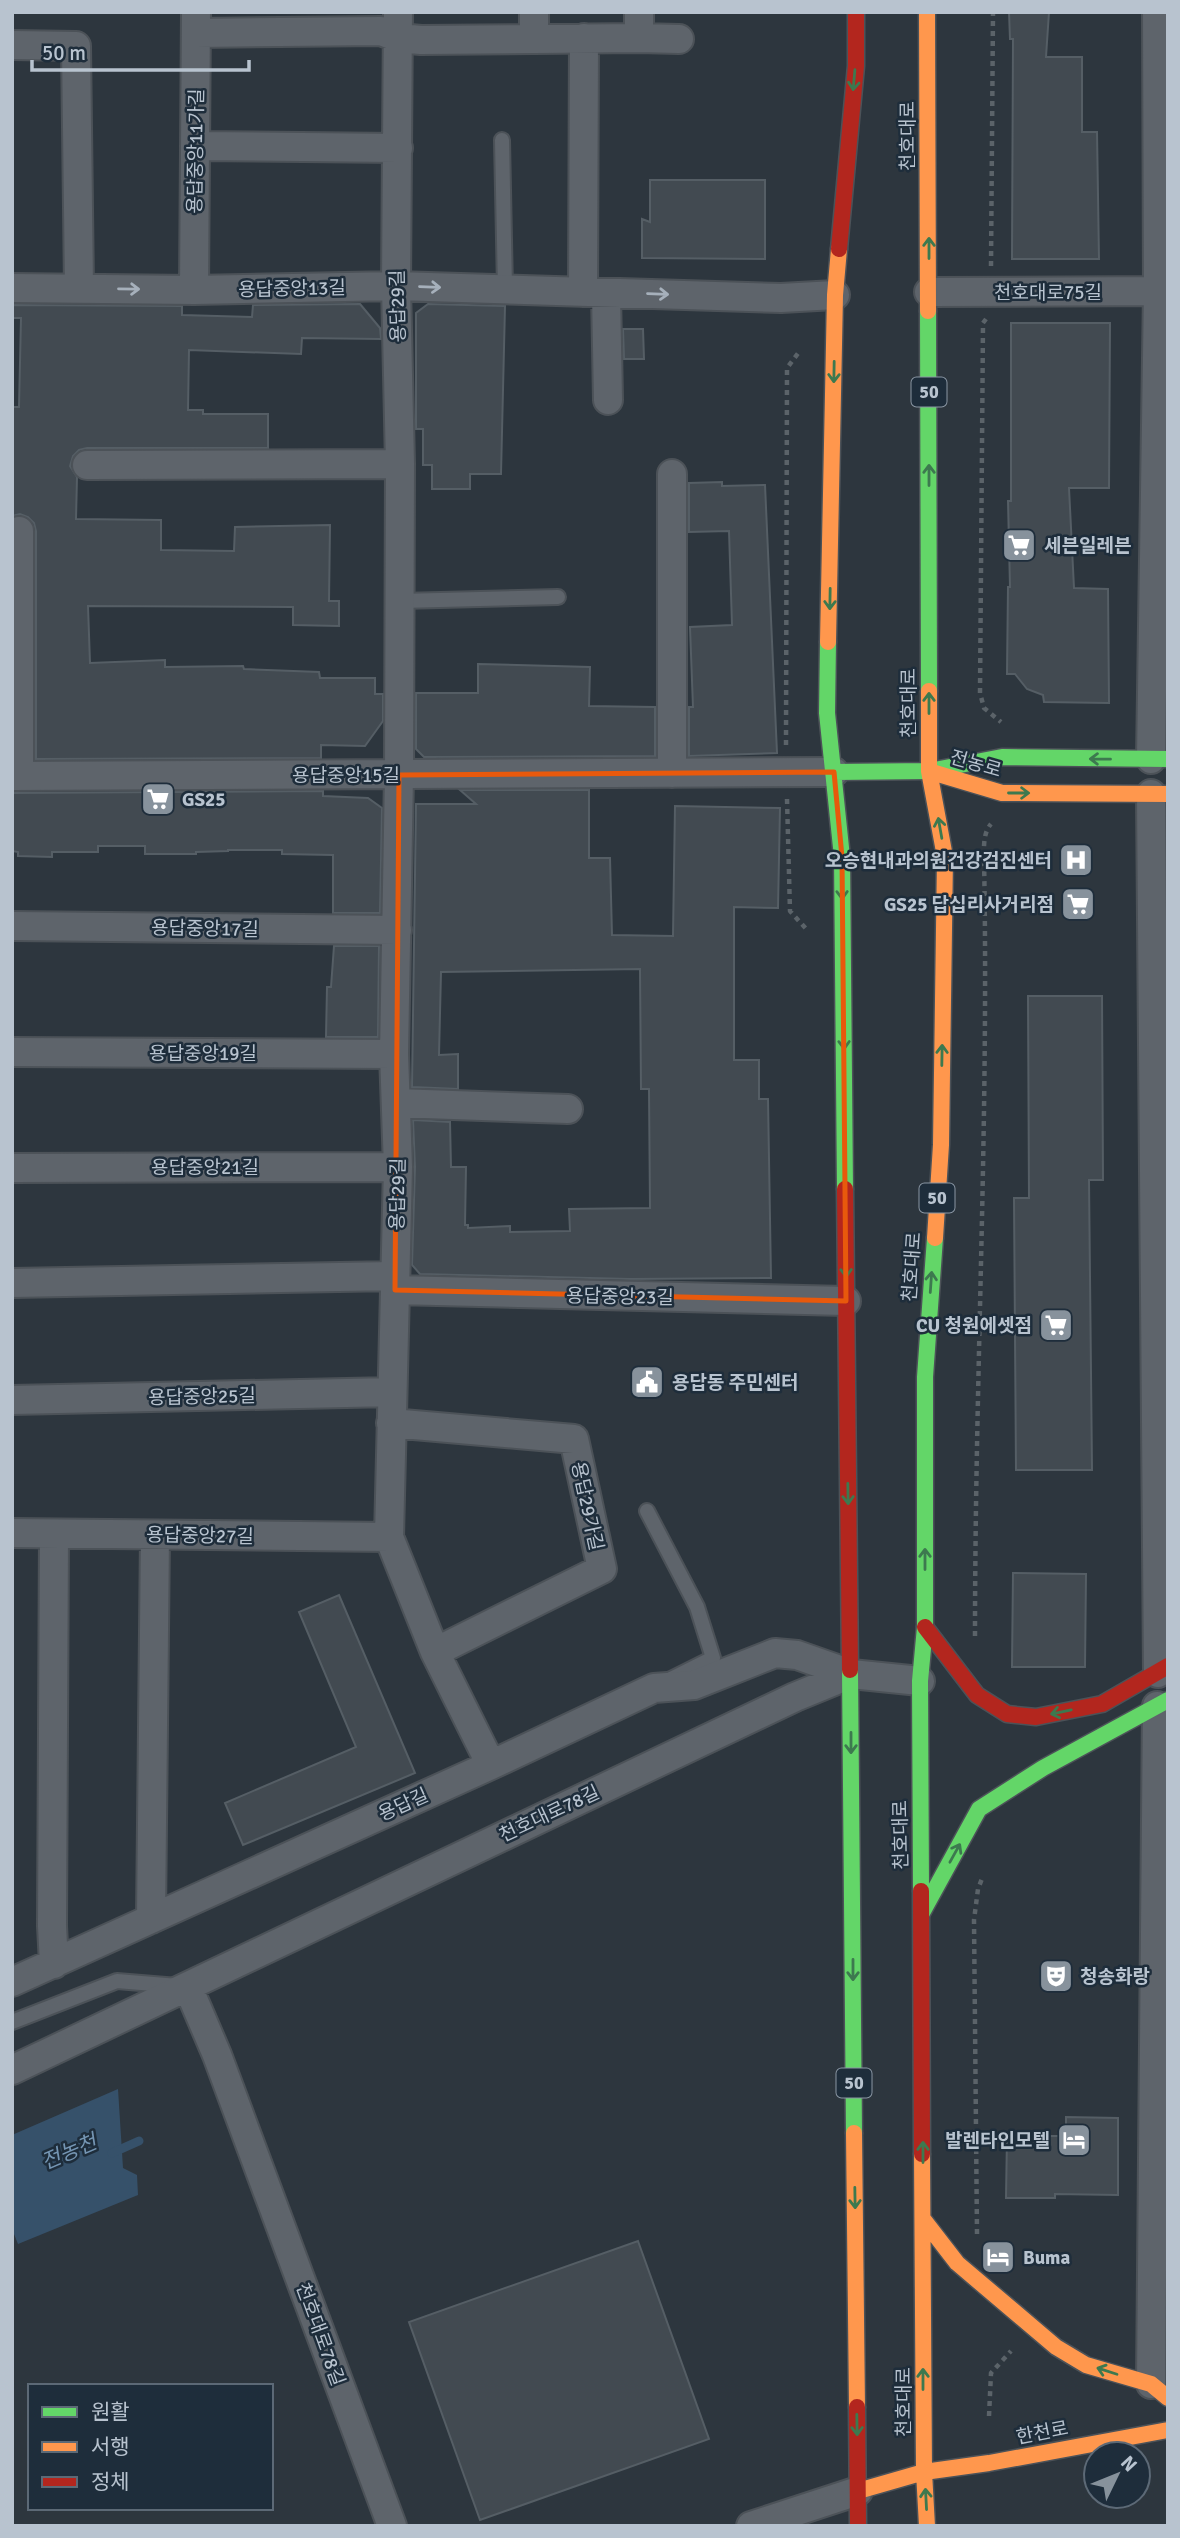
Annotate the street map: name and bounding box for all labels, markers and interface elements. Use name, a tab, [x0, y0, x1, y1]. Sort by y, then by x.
scale bar	[32, 28, 248, 72]
text: 50 m	[42, 40, 86, 66]
one-way arrow	[847, 69, 860, 91]
street label: 용답중앙11가길	[183, 88, 209, 214]
street label: 천호대로	[896, 101, 920, 171]
one-way arrow	[922, 237, 935, 260]
street label: 용답29길	[385, 269, 411, 343]
street label: 용답중앙13길	[238, 276, 346, 302]
one-way arrow	[419, 281, 442, 294]
street label: 천호대로75길	[994, 281, 1102, 305]
one-way arrow	[118, 282, 141, 296]
one-way arrow	[646, 288, 669, 301]
one-way arrow	[827, 360, 841, 383]
road number: 50	[912, 378, 946, 406]
one-way arrow	[922, 464, 936, 487]
supermarket icon: 세븐일레븐	[1000, 526, 1038, 564]
place label: 세븐일레븐	[1044, 534, 1131, 558]
one-way arrow	[823, 588, 836, 611]
street label: 천호대로	[897, 668, 921, 738]
one-way arrow	[922, 692, 936, 715]
street label: 전농로	[947, 745, 1004, 783]
one-way arrow	[1088, 752, 1111, 765]
street label: 용답중앙15길	[292, 764, 400, 788]
supermarket icon: GS25	[139, 780, 177, 818]
one-way arrow	[1007, 786, 1030, 800]
place label: GS25	[182, 788, 226, 812]
one-way arrow	[932, 817, 946, 840]
hospital icon: 오승현내과의원건강검진센터	[1057, 841, 1095, 879]
place label: 오승현내과의원건강검진센터	[825, 849, 1052, 873]
one-way arrow	[835, 877, 849, 900]
supermarket icon: GS25 답십리사거리점	[1059, 885, 1097, 923]
place label: GS25 답십리사거리점	[884, 893, 1054, 917]
street label: 용답중앙17길	[151, 916, 259, 942]
one-way arrow	[837, 1028, 851, 1051]
street label: 용답중앙19길	[149, 1042, 257, 1066]
one-way arrow	[935, 1044, 949, 1067]
street label: 용답중앙21길	[151, 1156, 259, 1180]
street label: 용답29길	[385, 1157, 411, 1231]
road number: 50	[920, 1184, 954, 1212]
street label: 천호대로	[898, 1231, 926, 1303]
one-way arrow	[839, 1255, 853, 1278]
one-way arrow	[925, 1271, 938, 1294]
street label: 용답중앙23길	[566, 1284, 674, 1310]
supermarket icon: CU 청원에셋점	[1037, 1306, 1075, 1344]
place label: CU 청원에셋점	[916, 1314, 1032, 1338]
public building icon: 용답동 주민센터	[628, 1363, 666, 1401]
place label: 용답동 주민센터	[672, 1371, 799, 1395]
street label: 용답중앙25길	[148, 1384, 256, 1410]
street label: 용답29가길	[566, 1459, 608, 1553]
one-way arrow	[841, 1483, 855, 1506]
street label: 용답중앙27길	[146, 1523, 254, 1549]
one-way arrow	[918, 1547, 932, 1570]
one-way arrow	[1050, 1705, 1073, 1719]
one-way arrow	[844, 1731, 858, 1754]
street label: 천호대로78길	[495, 1780, 603, 1848]
street label: 용답길	[375, 1783, 432, 1827]
street label: 천호대로	[888, 1800, 914, 1870]
one-way arrow	[949, 1843, 962, 1864]
theatre icon: 청송화랑	[1037, 1957, 1075, 1995]
one-way arrow	[846, 1958, 860, 1981]
place label: 청송화랑	[1080, 1965, 1150, 1989]
road number: 50	[836, 2068, 872, 2098]
hotel icon: 발렌타인모텔	[1055, 2121, 1093, 2159]
water label: 전농천	[37, 2128, 103, 2175]
place label: 발렌타인모텔	[945, 2129, 1050, 2153]
one-way arrow	[916, 2140, 930, 2163]
one-way arrow	[848, 2186, 862, 2209]
hotel icon: Buma	[979, 2238, 1017, 2276]
place label: Buma	[1023, 2246, 1070, 2270]
street label: 천호대로78길	[290, 2280, 350, 2389]
one-way arrow	[1096, 2364, 1118, 2377]
street label: 천호대로	[892, 2367, 916, 2437]
one-way arrow	[916, 2368, 930, 2391]
legend	[28, 2384, 273, 2510]
text: 원활	[91, 2399, 130, 2425]
one-way arrow	[850, 2413, 864, 2436]
street label: 한천로	[1014, 2416, 1070, 2450]
text: 서행	[91, 2434, 130, 2460]
north arrow	[1082, 2440, 1152, 2510]
text: N	[1115, 2451, 1142, 2477]
text: 정체	[91, 2469, 130, 2495]
one-way arrow	[919, 2488, 932, 2511]

